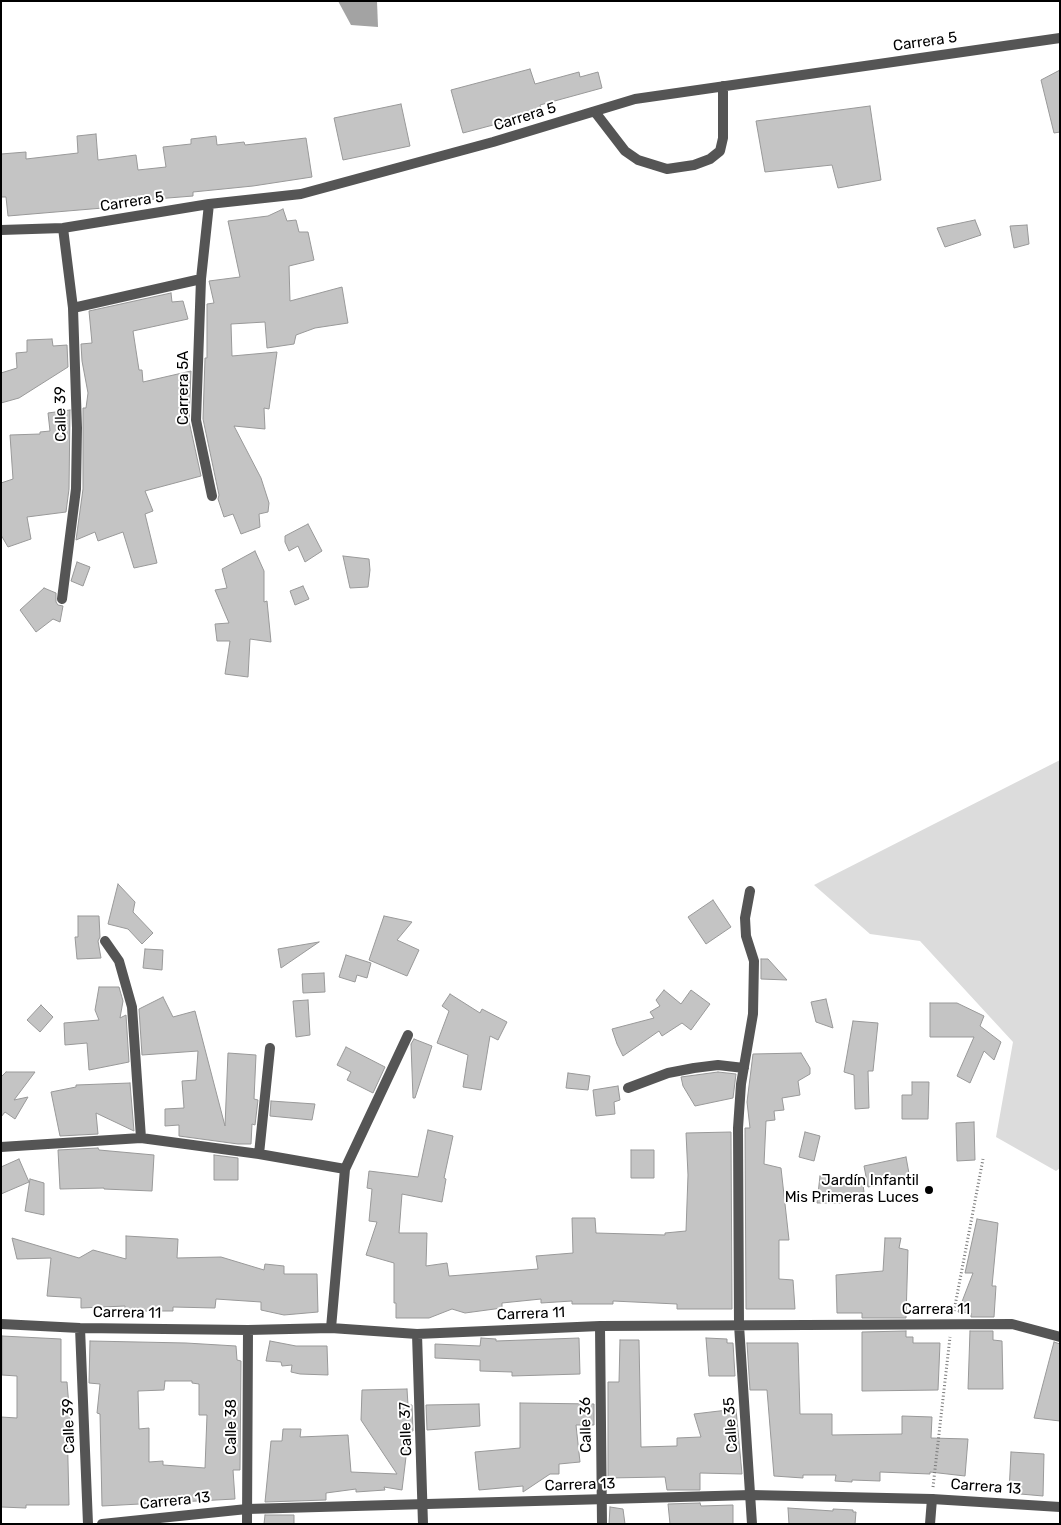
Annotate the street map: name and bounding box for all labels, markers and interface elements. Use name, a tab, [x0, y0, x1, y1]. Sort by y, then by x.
street label: Carrera 5	[892, 29, 958, 55]
street label: Carrera 5	[492, 99, 558, 135]
street label: Carrera 5	[99, 188, 165, 216]
street label: Carrera 5A	[175, 351, 193, 425]
street label: Calle 39	[52, 386, 70, 442]
place label: Jardín Infantil Mis Primeras Luces	[785, 1172, 919, 1207]
marker: Jardín Infantil Mis Primeras Luces	[923, 1184, 935, 1196]
street label: Carrera 11	[902, 1301, 970, 1319]
street label: Carrera 11	[93, 1303, 161, 1323]
street label: Carrera 11	[497, 1304, 565, 1324]
street label: Calle 36	[577, 1397, 595, 1453]
street label: Calle 35	[720, 1397, 742, 1453]
street label: Calle 39	[59, 1398, 79, 1454]
street label: Calle 38	[223, 1399, 241, 1455]
street label: Calle 37	[396, 1402, 416, 1456]
street label: Carrera 13	[544, 1475, 616, 1495]
street label: Carrera 13	[950, 1476, 1022, 1498]
street label: Carrera 13	[139, 1488, 211, 1514]

